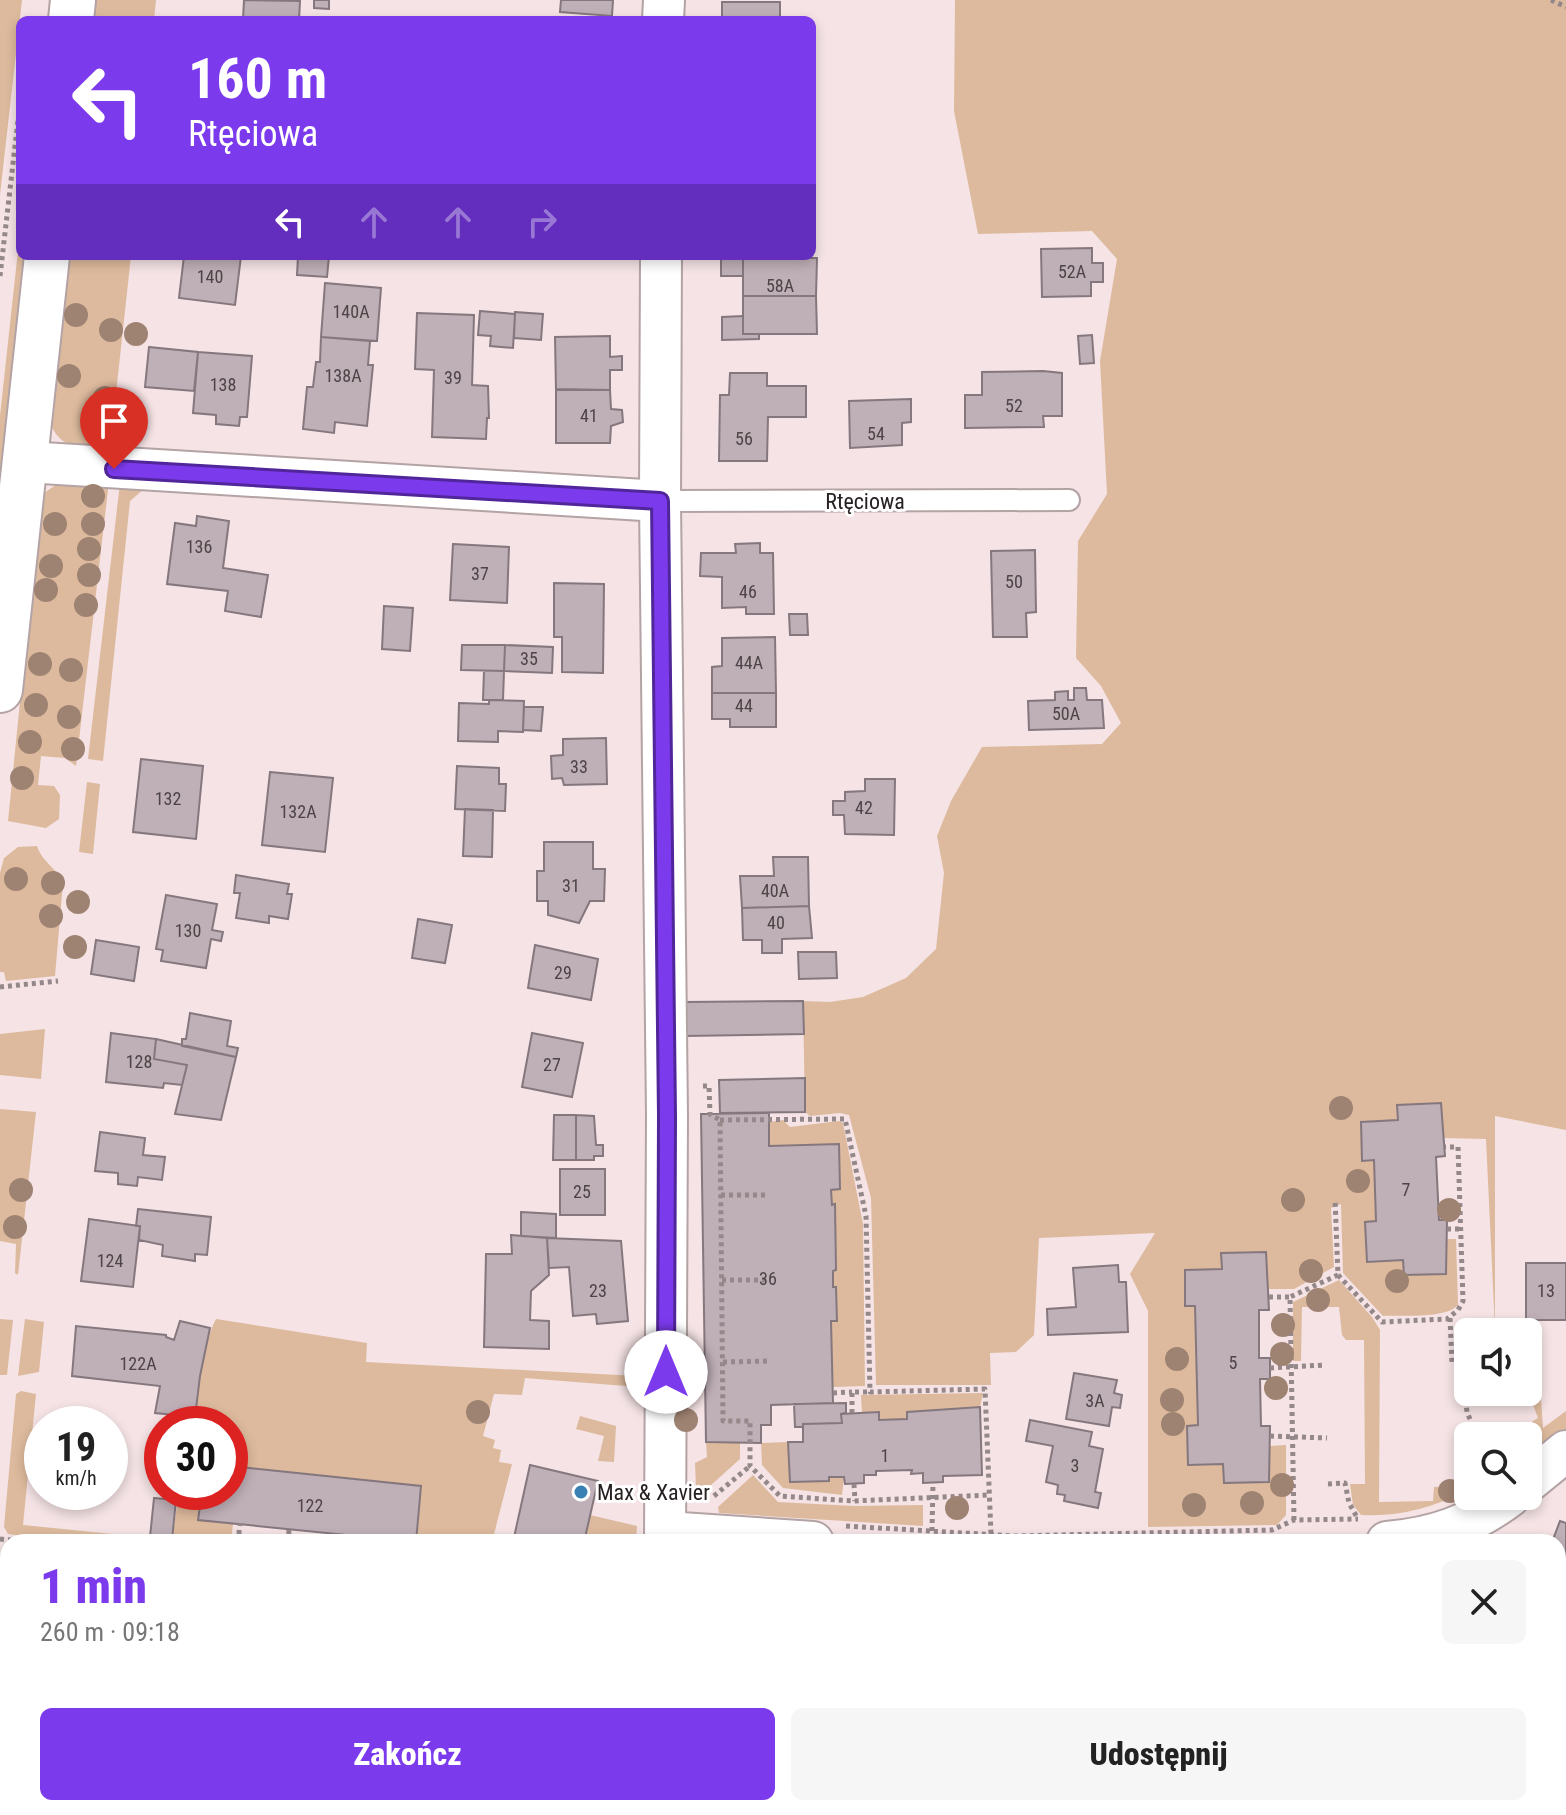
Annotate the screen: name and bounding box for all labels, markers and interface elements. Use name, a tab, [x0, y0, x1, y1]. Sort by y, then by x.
text: 160 m	[188, 46, 327, 112]
icon: left	[56, 48, 160, 152]
text: Rtęciowa	[188, 113, 318, 155]
icon: left	[268, 200, 312, 244]
icon: ahead	[352, 200, 396, 244]
icon: ahead	[436, 200, 480, 244]
icon: right	[520, 200, 564, 244]
house number: 52A	[1058, 261, 1087, 282]
house number: 140	[197, 266, 223, 287]
house number: 58A	[766, 275, 795, 296]
house number: 140A	[332, 301, 370, 322]
house number: 138A	[324, 365, 362, 386]
house number: 39	[444, 367, 462, 388]
house number: 138	[210, 374, 236, 395]
pin	[80, 387, 148, 469]
house number: 52	[1005, 395, 1023, 416]
icon: arrive	[92, 399, 136, 443]
house number: 41	[580, 405, 598, 426]
house number: 54	[867, 423, 885, 444]
house number: 56	[735, 428, 753, 449]
street label: Rtęciowa	[825, 489, 905, 514]
house number: 136	[186, 536, 212, 557]
house number: 37	[471, 563, 489, 584]
house number: 50	[1005, 571, 1023, 592]
house number: 46	[739, 581, 757, 602]
house number: 35	[520, 648, 538, 669]
house number: 44A	[735, 652, 764, 673]
house number: 44	[735, 695, 753, 716]
house number: 50A	[1052, 703, 1081, 724]
house number: 33	[570, 756, 588, 777]
house number: 132	[155, 788, 181, 809]
house number: 42	[855, 797, 873, 818]
house number: 132A	[279, 801, 317, 822]
house number: 31	[562, 875, 580, 896]
house number: 40A	[761, 880, 790, 901]
house number: 40	[767, 912, 785, 933]
house number: 130	[175, 920, 201, 941]
house number: 29	[554, 962, 572, 983]
house number: 128	[126, 1051, 152, 1072]
house number: 27	[543, 1054, 561, 1075]
house number: 7	[1402, 1179, 1411, 1200]
house number: 25	[573, 1181, 591, 1202]
house number: 124	[97, 1250, 123, 1271]
house number: 36	[759, 1268, 777, 1289]
house number: 23	[589, 1280, 607, 1301]
house number: 13	[1537, 1280, 1555, 1301]
map controls	[1454, 1318, 1542, 1510]
button: sound	[1454, 1318, 1542, 1406]
position arrow	[624, 1330, 708, 1414]
house number: 5	[1229, 1352, 1238, 1373]
house number: 122A	[119, 1353, 157, 1374]
house number: 3A	[1085, 1390, 1105, 1411]
speed limit sign: 30	[144, 1406, 248, 1510]
button: search	[1454, 1422, 1542, 1510]
text: 19	[56, 1424, 96, 1471]
house number: 1	[881, 1445, 889, 1466]
house number: 3	[1071, 1455, 1079, 1476]
text: km/h	[55, 1466, 97, 1490]
place label: Max & Xavier	[597, 1480, 710, 1505]
marker: Max & Xavier	[572, 1483, 590, 1501]
house number: 122	[297, 1495, 323, 1516]
text: 1 min	[40, 1558, 147, 1615]
button: close	[1442, 1560, 1526, 1644]
text: 260 m · 09:18	[40, 1617, 180, 1647]
button: Zakończ	[40, 1708, 775, 1800]
button: Udostępnij	[791, 1708, 1526, 1800]

